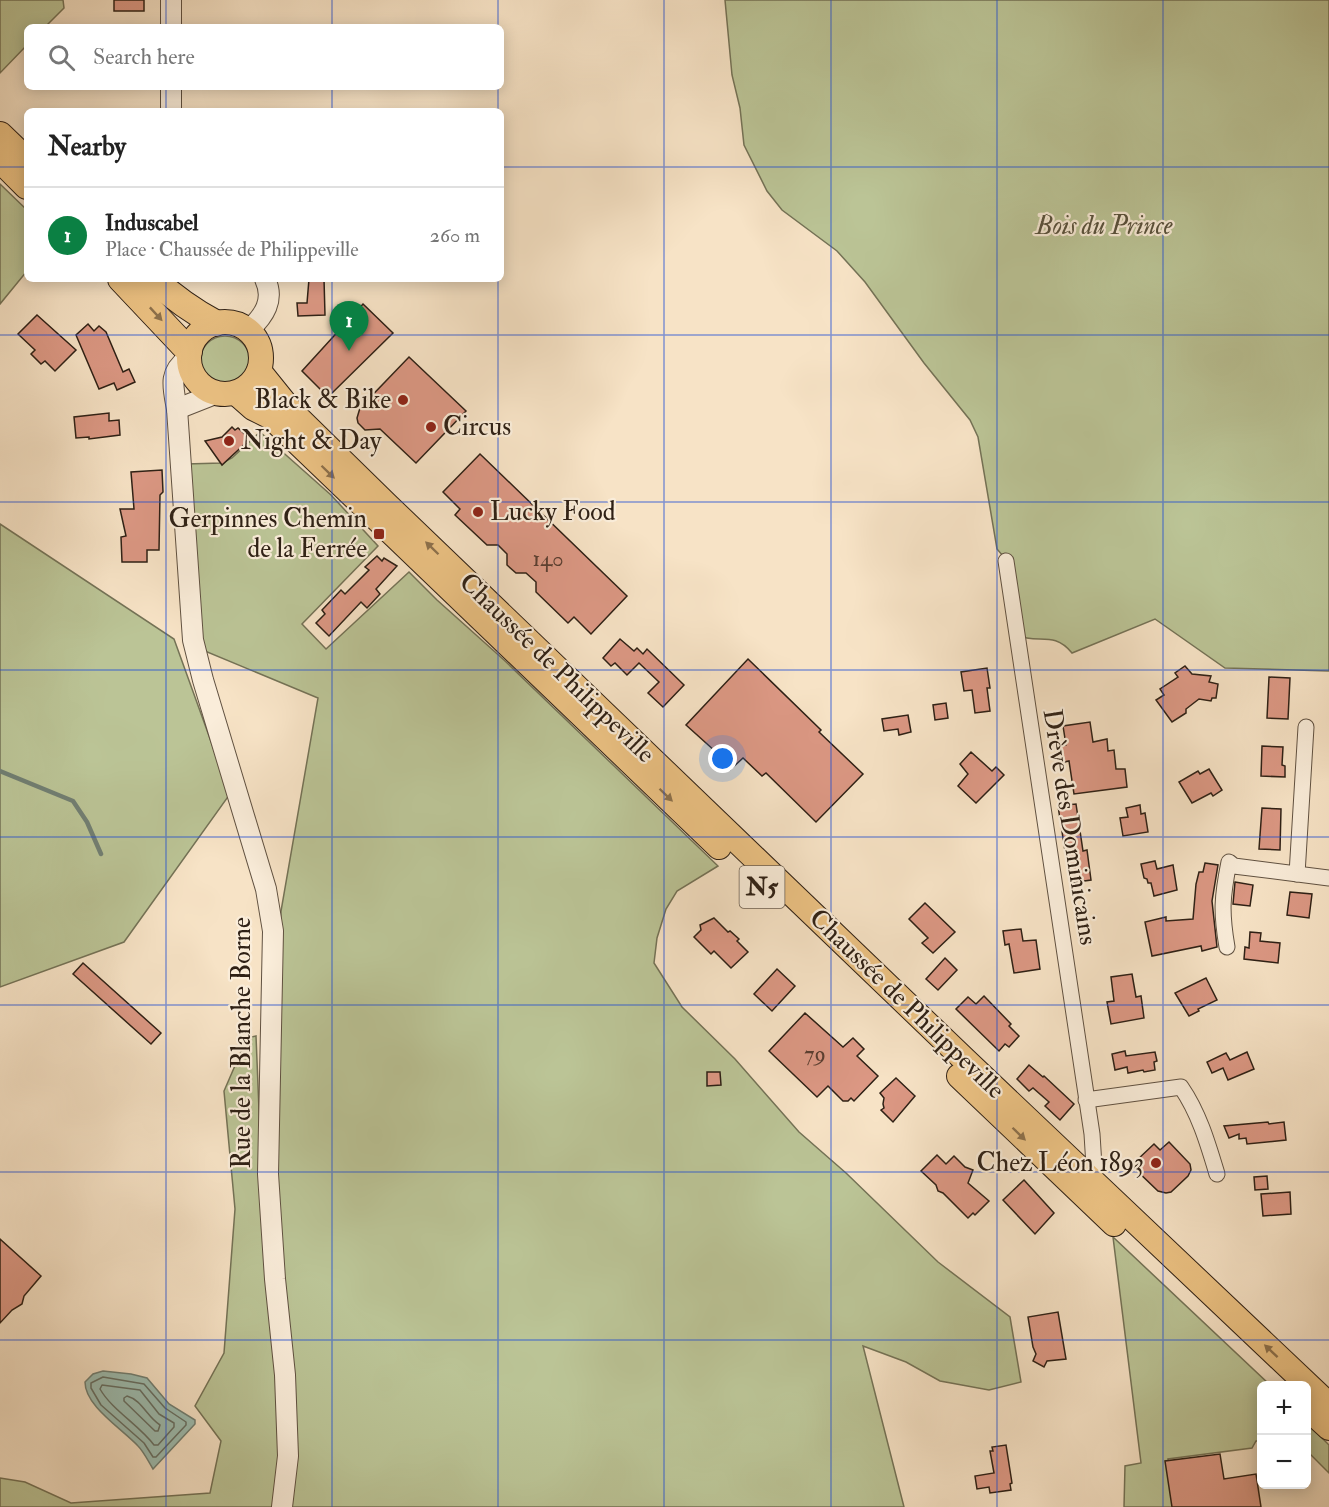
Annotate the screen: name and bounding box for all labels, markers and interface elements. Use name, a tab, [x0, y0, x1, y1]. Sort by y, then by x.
search box	[24, 24, 504, 90]
icon: search	[45, 41, 78, 74]
text: Search here	[93, 43, 195, 71]
text: Nearby	[48, 131, 126, 163]
text: Induscabel	[105, 209, 198, 237]
park label: Bois du Prince	[1034, 210, 1173, 242]
text: 1	[64, 223, 71, 248]
text: 260 m	[430, 223, 480, 248]
text: Place · Chaussée de Philippeville	[105, 237, 359, 262]
pin: 1	[330, 302, 368, 351]
one-way arrow	[149, 307, 163, 322]
place label: Black & Bike	[254, 384, 391, 416]
marker: Black & Bike	[396, 393, 410, 407]
place label: Circus	[443, 411, 511, 443]
marker: Circus	[424, 420, 438, 434]
place label: Night & Day	[241, 425, 382, 457]
marker: Night & Day	[222, 434, 236, 448]
one-way arrow	[320, 465, 335, 479]
place label: Lucky Food	[490, 496, 616, 528]
place label: Gerpinnes Chemin de la Ferrée	[169, 503, 367, 565]
marker: Lucky Food	[471, 505, 485, 519]
marker: Gerpinnes Chemin de la Ferrée	[372, 527, 386, 541]
one-way arrow	[425, 542, 439, 556]
house number: 140	[533, 545, 564, 573]
street label: Chaussée de Philippeville	[452, 566, 662, 770]
street label: Drève des Dominicains	[1036, 707, 1104, 947]
your location	[708, 744, 737, 773]
one-way arrow	[658, 788, 672, 802]
road number: N5	[740, 866, 784, 908]
street label: Chaussée de Philippeville	[802, 902, 1012, 1106]
street label: Rue de la Blanche Borne	[226, 917, 258, 1169]
house number: 79	[804, 1040, 826, 1068]
one-way arrow	[1012, 1126, 1026, 1140]
place label: Chez Léon 1893	[977, 1147, 1144, 1179]
marker: Chez Léon 1893	[1149, 1156, 1163, 1170]
one-way arrow	[1265, 1344, 1279, 1358]
map controls	[1257, 1381, 1311, 1489]
button: +	[1257, 1381, 1311, 1435]
button: −	[1257, 1435, 1311, 1489]

